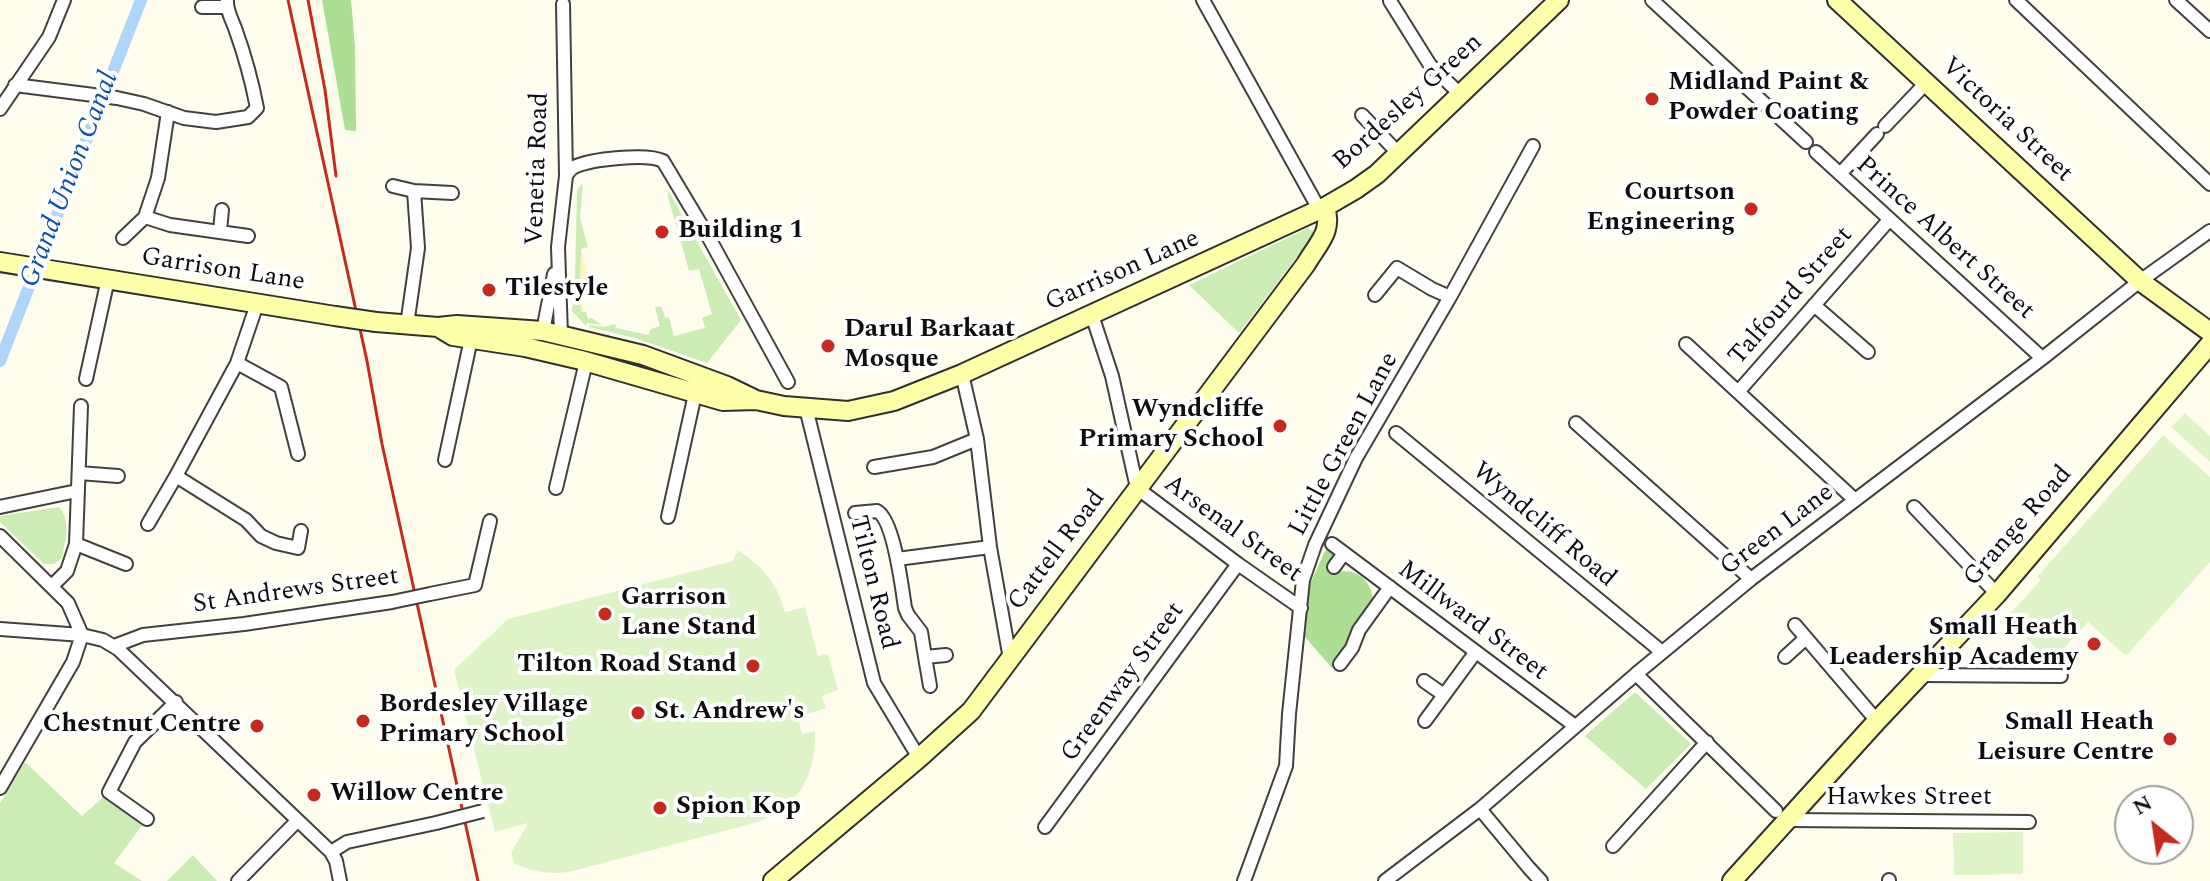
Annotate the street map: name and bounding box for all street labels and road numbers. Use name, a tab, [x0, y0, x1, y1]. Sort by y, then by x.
street label: Bordesley Green	[1328, 28, 1490, 178]
street label: Victoria Street	[1934, 52, 2078, 190]
street label: Venetia Road	[521, 92, 557, 246]
street label: Prince Albert Street	[1848, 151, 2040, 327]
street label: Talfourd Street	[1723, 221, 1861, 373]
street label: Garrison Lane	[1041, 224, 1205, 320]
street label: Garrison Lane	[139, 243, 307, 299]
street label: Little Green Lane	[1283, 348, 1407, 542]
street label: Wyndcliff Road	[1464, 457, 1622, 595]
street label: Grange Road	[1958, 460, 2080, 594]
street label: Arsenal Street	[1157, 469, 1307, 591]
street label: Green Lane	[1715, 478, 1841, 584]
street label: Cattell Road	[1003, 485, 1113, 617]
street label: Tilton Road	[840, 513, 904, 653]
street label: Millward Street	[1391, 555, 1553, 689]
street label: St Andrews Street	[191, 562, 401, 622]
street label: Greenway Street	[1056, 597, 1192, 769]
street label: Hawkes Street	[1826, 783, 1992, 815]

